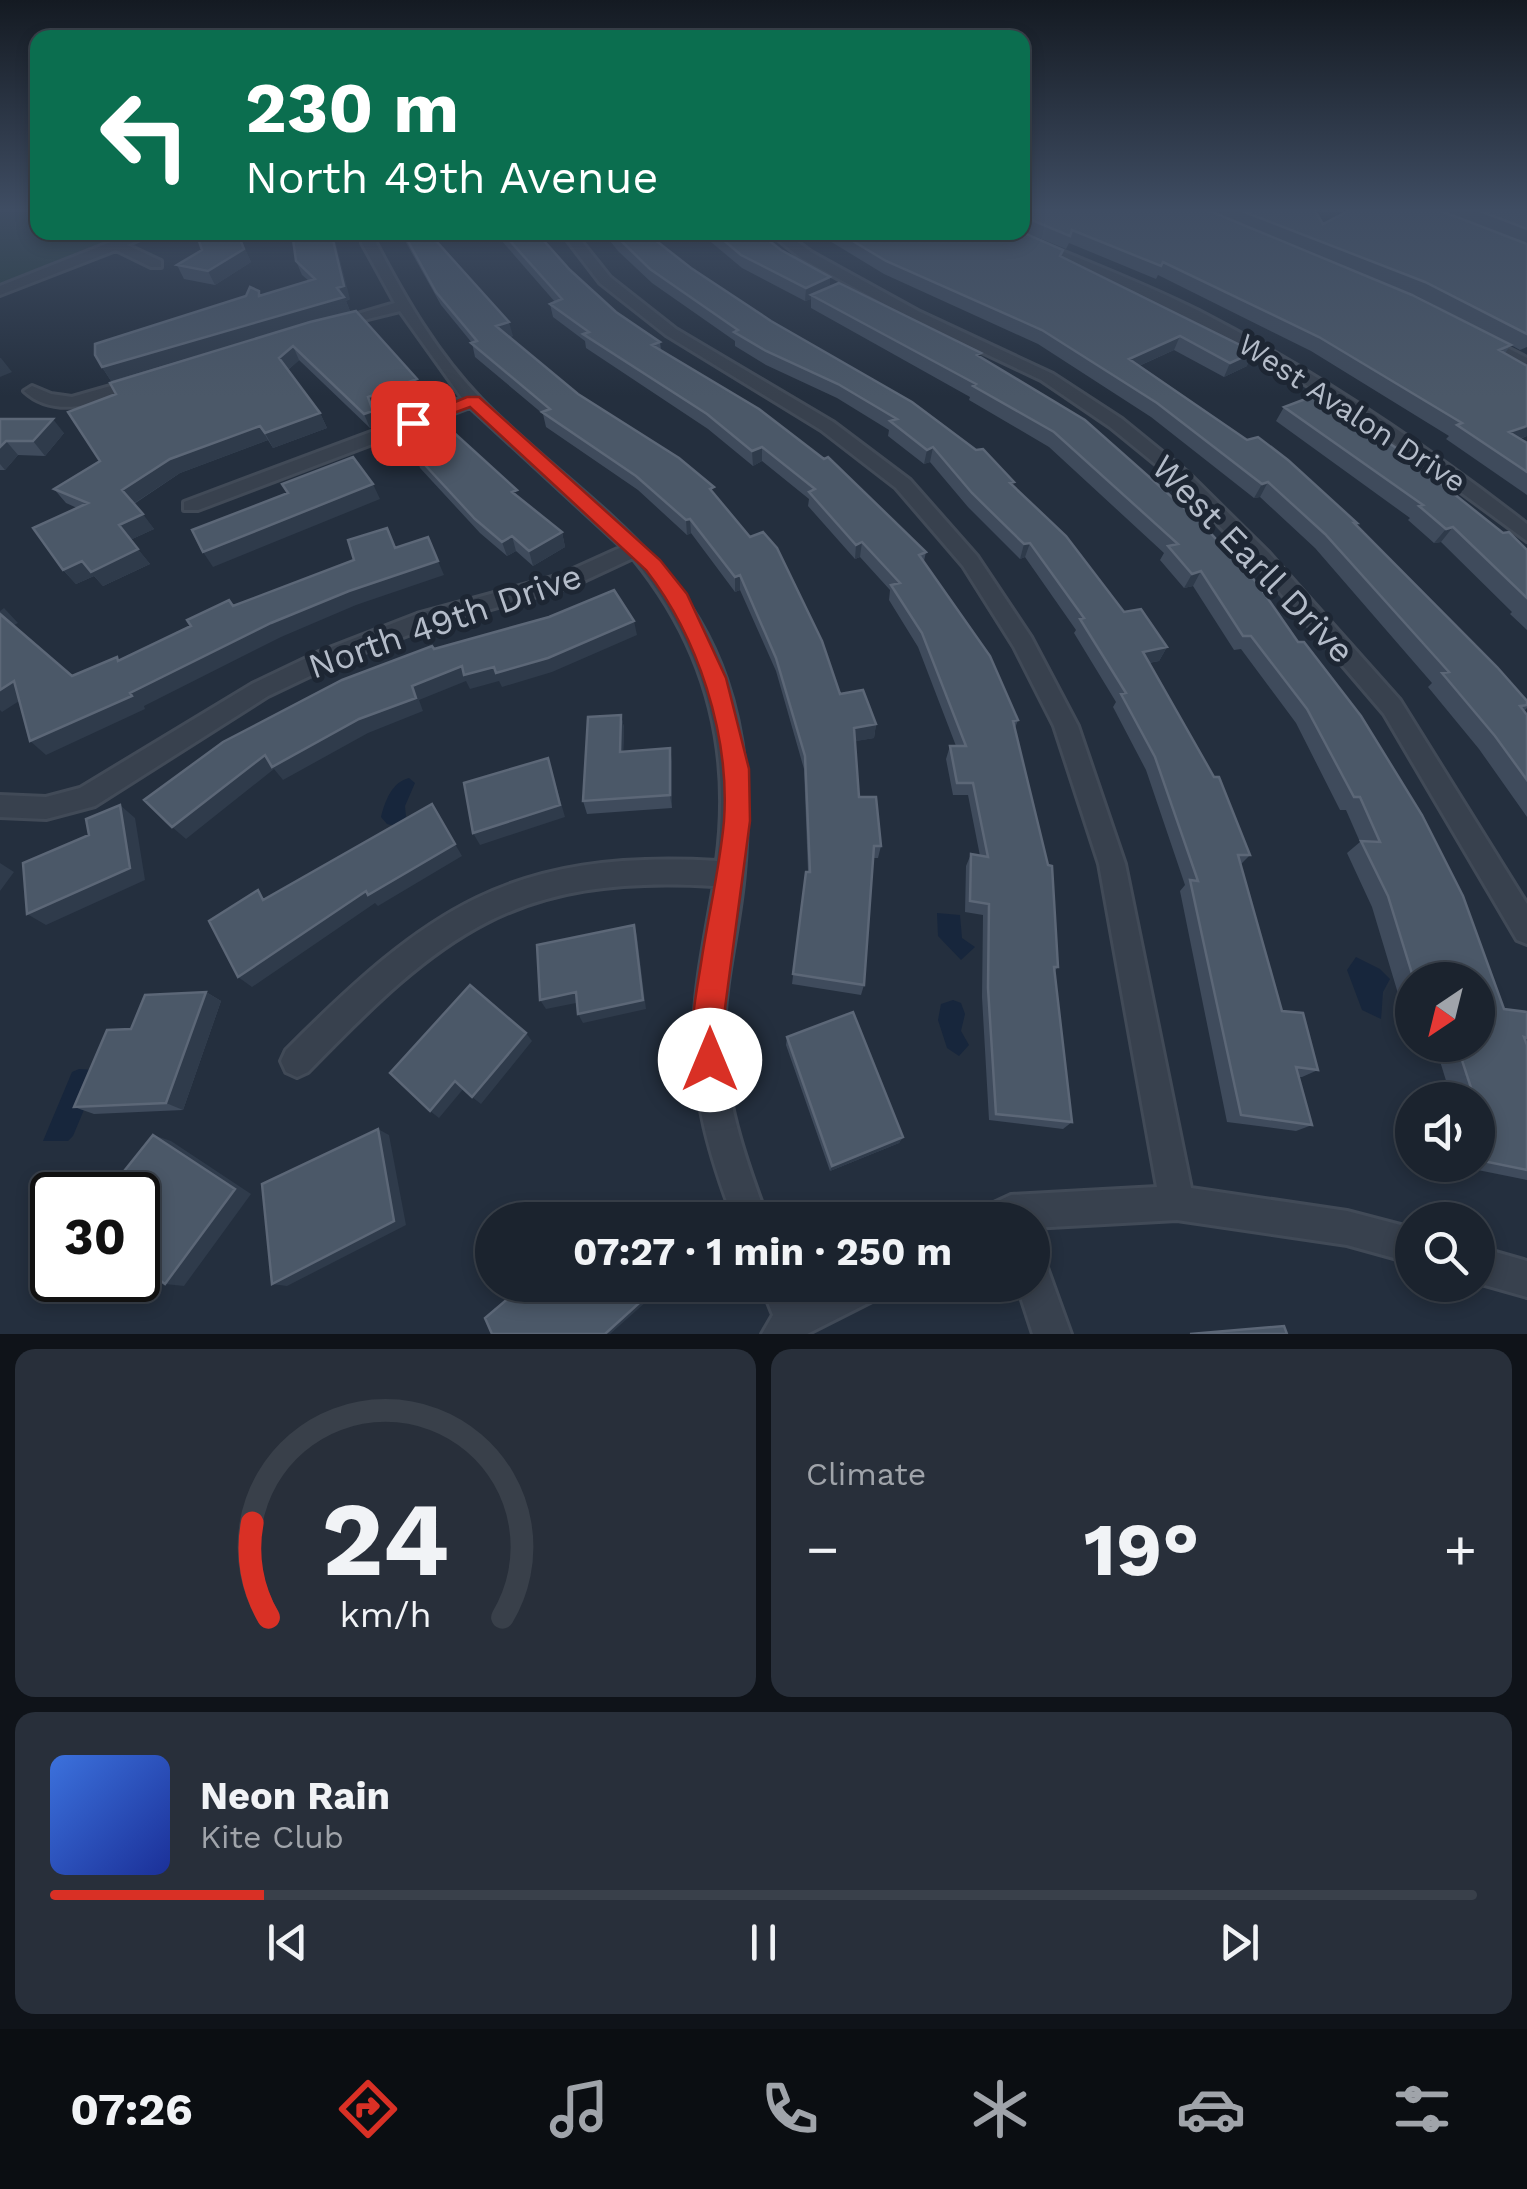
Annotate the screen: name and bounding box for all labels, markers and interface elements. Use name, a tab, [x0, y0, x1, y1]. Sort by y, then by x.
text: 230 m	[245, 67, 459, 149]
icon: left	[80, 70, 210, 200]
text: North 49th Avenue	[245, 151, 658, 204]
street label: West Avalon Drive	[1232, 326, 1473, 499]
pin	[371, 381, 456, 466]
icon: arrive	[386, 396, 441, 451]
street label: West Earll Drive	[1143, 446, 1363, 672]
street label: North 49th Drive	[303, 555, 587, 687]
north arrow	[1395, 962, 1495, 1062]
map controls	[1395, 962, 1495, 1302]
position arrow	[658, 1008, 762, 1112]
button: sound	[1395, 1082, 1495, 1182]
speed limit sign: 30	[30, 1172, 160, 1302]
button: search	[1395, 1202, 1495, 1302]
text: 07:27 · 1 min · 250 m	[573, 1230, 952, 1274]
text: Climate	[806, 1455, 926, 1493]
text: 24	[322, 1478, 449, 1600]
text: 19°	[1084, 1505, 1199, 1593]
text: −	[806, 1517, 839, 1581]
text: +	[1444, 1517, 1477, 1581]
text: km/h	[339, 1594, 432, 1636]
text: Neon Rain	[200, 1774, 390, 1818]
text: Kite Club	[200, 1818, 344, 1856]
icon: previous	[260, 1915, 315, 1970]
icon: pause	[736, 1915, 791, 1970]
icon: next	[1212, 1915, 1267, 1970]
icon: directions	[333, 2074, 403, 2144]
icon: music	[544, 2074, 614, 2144]
icon: phone	[755, 2074, 825, 2144]
icon: climate	[965, 2074, 1035, 2144]
icon: car	[1176, 2074, 1246, 2144]
icon: filters	[1387, 2074, 1457, 2144]
text: 07:26	[70, 2083, 193, 2136]

